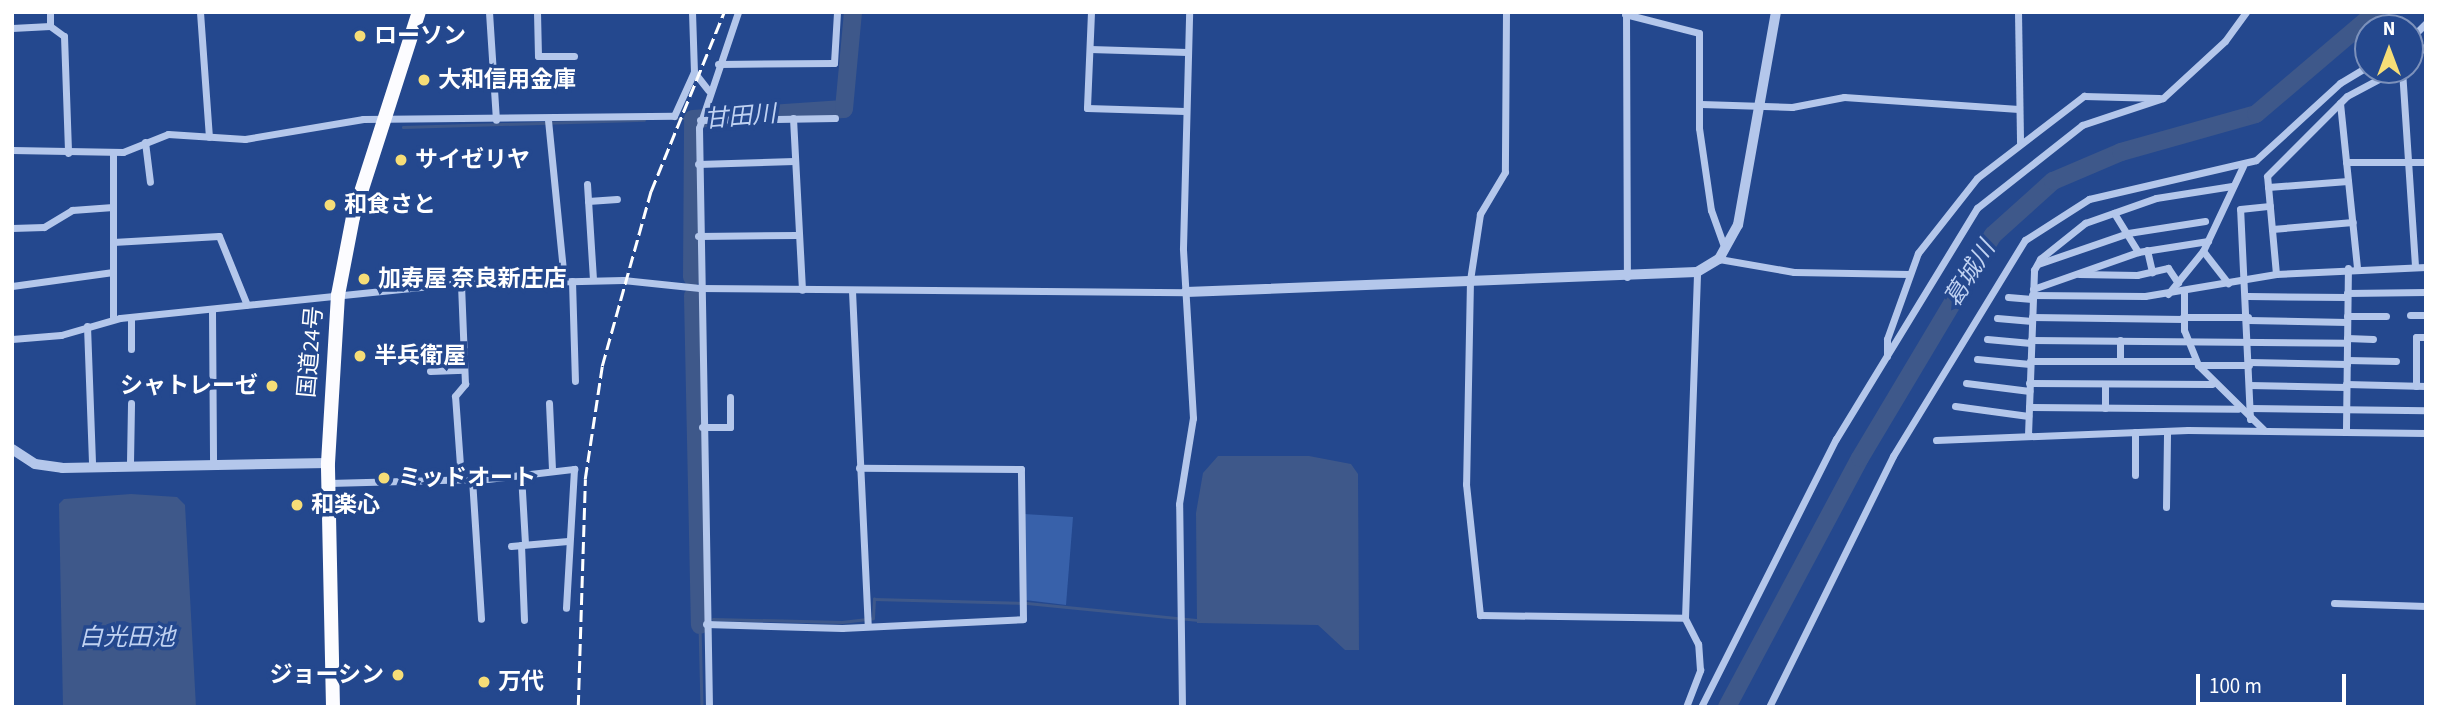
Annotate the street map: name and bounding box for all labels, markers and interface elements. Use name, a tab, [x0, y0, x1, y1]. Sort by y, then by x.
north arrow	[2354, 14, 2424, 84]
text: N	[2383, 16, 2395, 43]
place label: ローソン	[374, 22, 466, 50]
marker: ローソン	[352, 28, 368, 44]
place label: 大和信用金庫	[438, 66, 576, 94]
marker: 大和信用金庫	[416, 72, 432, 88]
water label: 甘田川	[703, 100, 777, 134]
place label: サイゼリヤ	[415, 146, 530, 174]
marker: サイゼリヤ	[393, 152, 409, 168]
place label: 和食さと	[344, 191, 436, 219]
marker: 和食さと	[322, 197, 338, 213]
water label: 葛城川	[1939, 236, 2001, 312]
place label: 加寿屋 奈良新庄店	[378, 265, 567, 293]
marker: 加寿屋 奈良新庄店	[356, 271, 372, 287]
street label: 国道24号	[293, 305, 329, 399]
place label: 半兵衛屋	[374, 342, 466, 370]
marker: 半兵衛屋	[352, 348, 368, 364]
place label: シャトレーゼ	[120, 372, 258, 400]
marker: シャトレーゼ	[264, 378, 280, 394]
place label: ミッドオート	[398, 464, 536, 492]
marker: ミッドオート	[376, 470, 392, 486]
place label: 和楽心	[311, 491, 380, 519]
marker: 和楽心	[289, 497, 305, 513]
water label: 白光田池	[79, 624, 175, 652]
scale bar	[2200, 660, 2350, 704]
place label: ジョーシン	[269, 661, 384, 689]
marker: ジョーシン	[390, 667, 406, 683]
place label: 万代	[498, 668, 544, 696]
text: 100 m	[2209, 671, 2262, 701]
marker: 万代	[476, 674, 492, 690]

